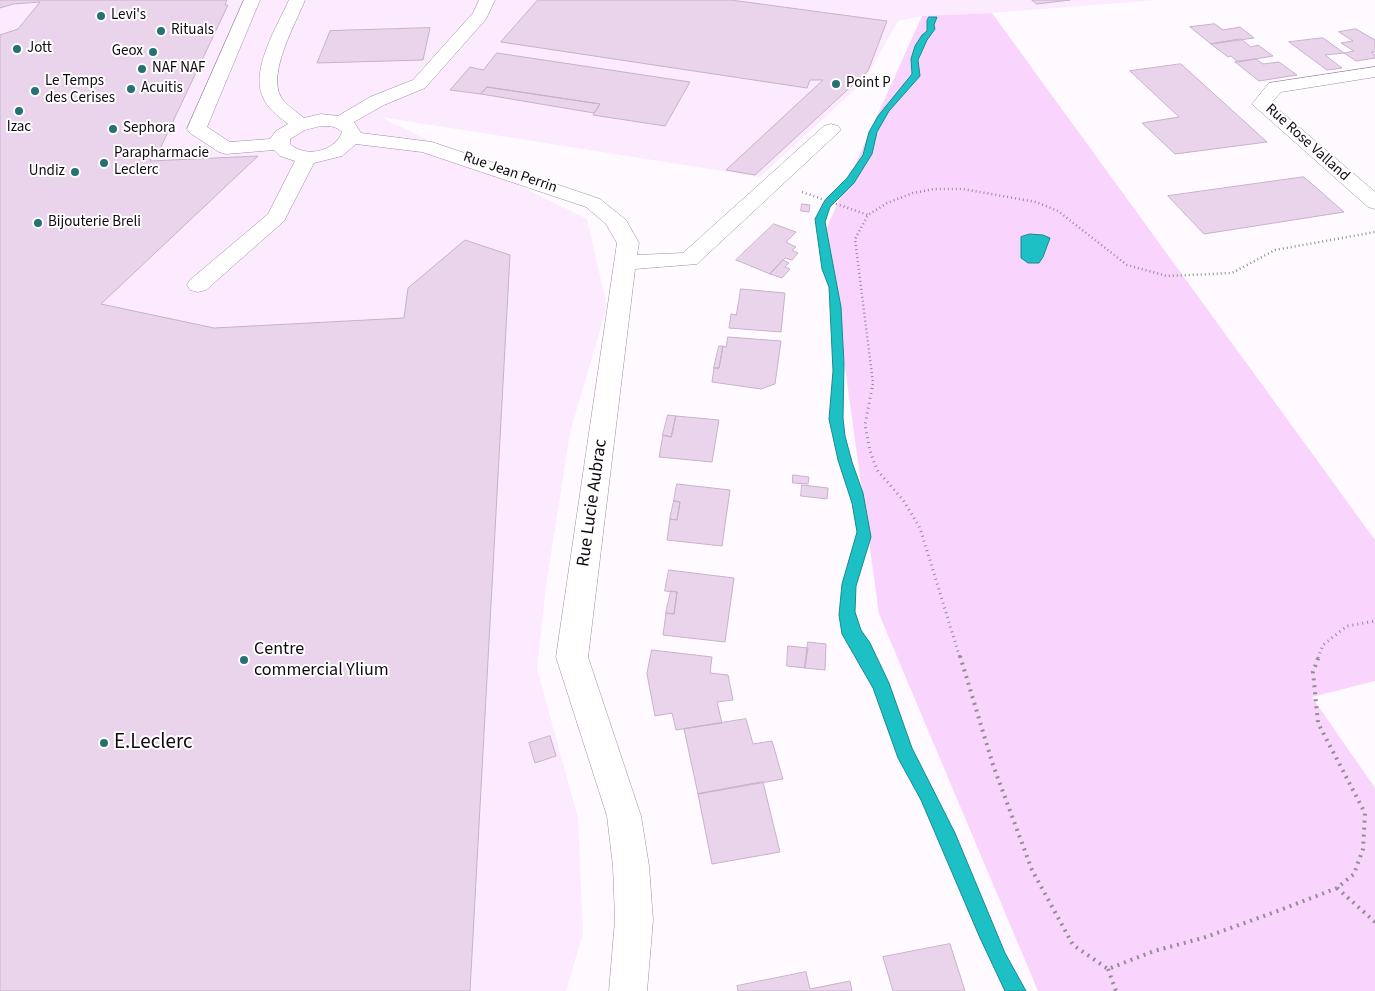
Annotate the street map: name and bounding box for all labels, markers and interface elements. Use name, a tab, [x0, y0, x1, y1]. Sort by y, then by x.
place label: Levi's	[111, 7, 146, 25]
marker: Levi's	[95, 10, 107, 22]
place label: Rituals	[171, 22, 214, 40]
marker: Rituals	[155, 25, 167, 37]
place label: Jott	[27, 40, 52, 58]
marker: Jott	[11, 43, 23, 55]
place label: Geox	[112, 43, 143, 61]
marker: Geox	[147, 46, 159, 58]
place label: NAF NAF	[152, 60, 206, 78]
marker: NAF NAF	[136, 63, 148, 75]
place label: Le Temps des Cerises	[45, 73, 115, 108]
place label: Point P	[846, 75, 891, 93]
marker: Point P	[830, 78, 842, 90]
place label: Acuitis	[141, 80, 183, 98]
marker: Acuitis	[125, 83, 137, 95]
marker: Le Temps des Cerises	[29, 85, 41, 97]
street label: Rue Rose Valland	[1261, 101, 1353, 185]
marker: Izac	[13, 105, 25, 117]
place label: Izac	[7, 119, 31, 137]
place label: Sephora	[123, 120, 175, 138]
marker: Sephora	[107, 123, 119, 135]
place label: Parapharmacie Leclerc	[114, 145, 209, 180]
street label: Rue Jean Perrin	[461, 149, 559, 197]
marker: Parapharmacie Leclerc	[98, 157, 110, 169]
place label: Undiz	[29, 163, 65, 181]
marker: Undiz	[69, 166, 81, 178]
place label: Bijouterie Breli	[48, 214, 141, 232]
marker: Bijouterie Breli	[32, 217, 44, 229]
street label: Rue Lucie Aubrac	[573, 438, 613, 568]
place label: Centre commercial Ylium	[254, 639, 389, 682]
marker: Centre commercial Ylium	[238, 654, 250, 666]
place label: E.Leclerc	[114, 730, 193, 756]
marker: E.Leclerc	[98, 737, 110, 749]

